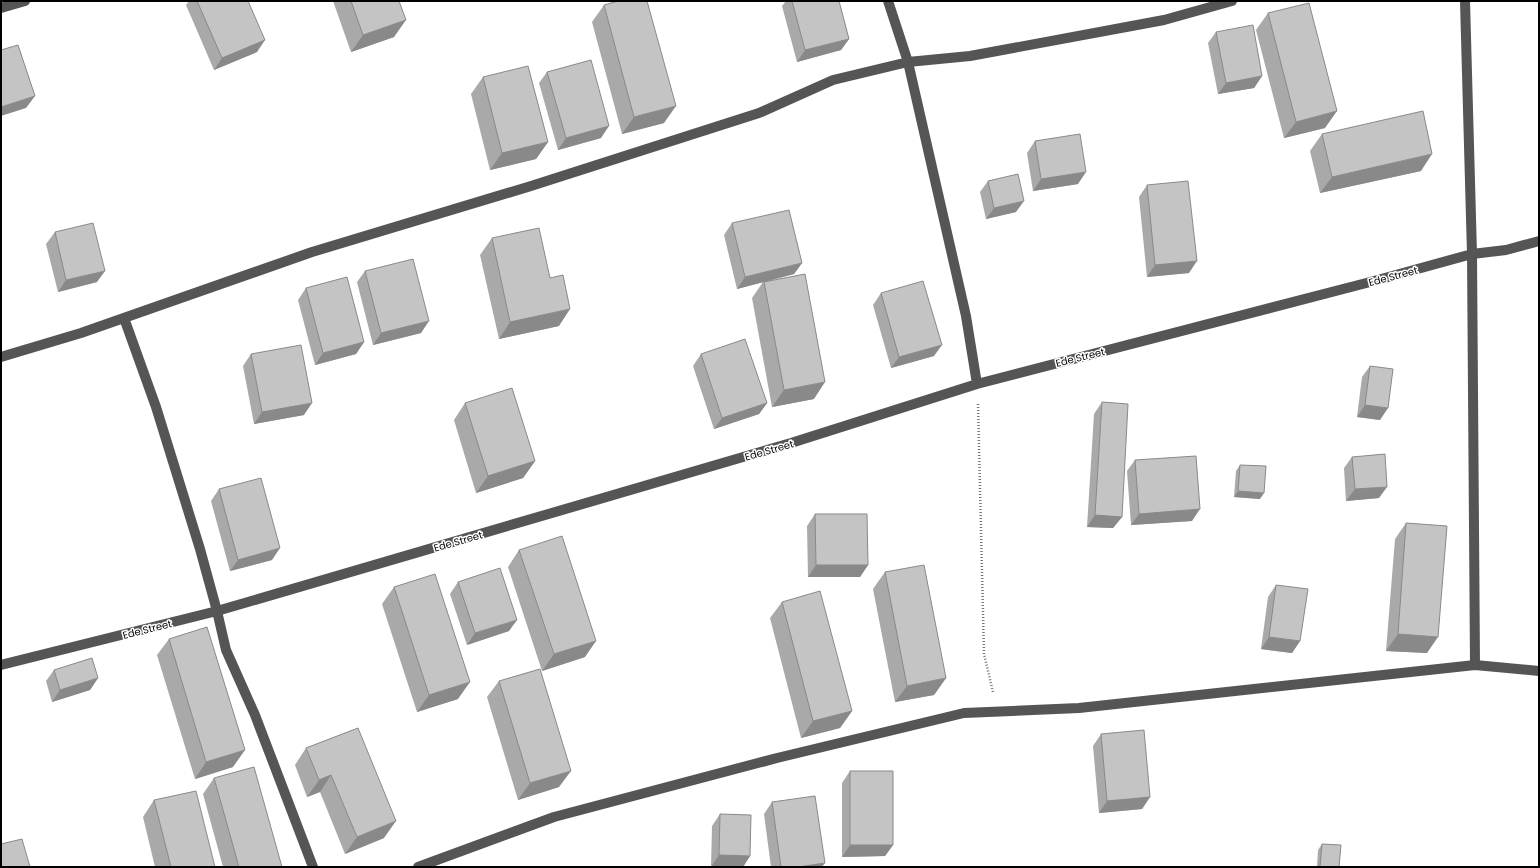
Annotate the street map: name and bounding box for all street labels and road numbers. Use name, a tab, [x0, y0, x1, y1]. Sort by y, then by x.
street label: Ede Street	[1367, 263, 1420, 290]
street label: Ede Street	[1054, 344, 1107, 371]
street label: Ede Street	[743, 436, 796, 465]
street label: Ede Street	[432, 527, 485, 556]
street label: Ede Street	[121, 616, 174, 643]

